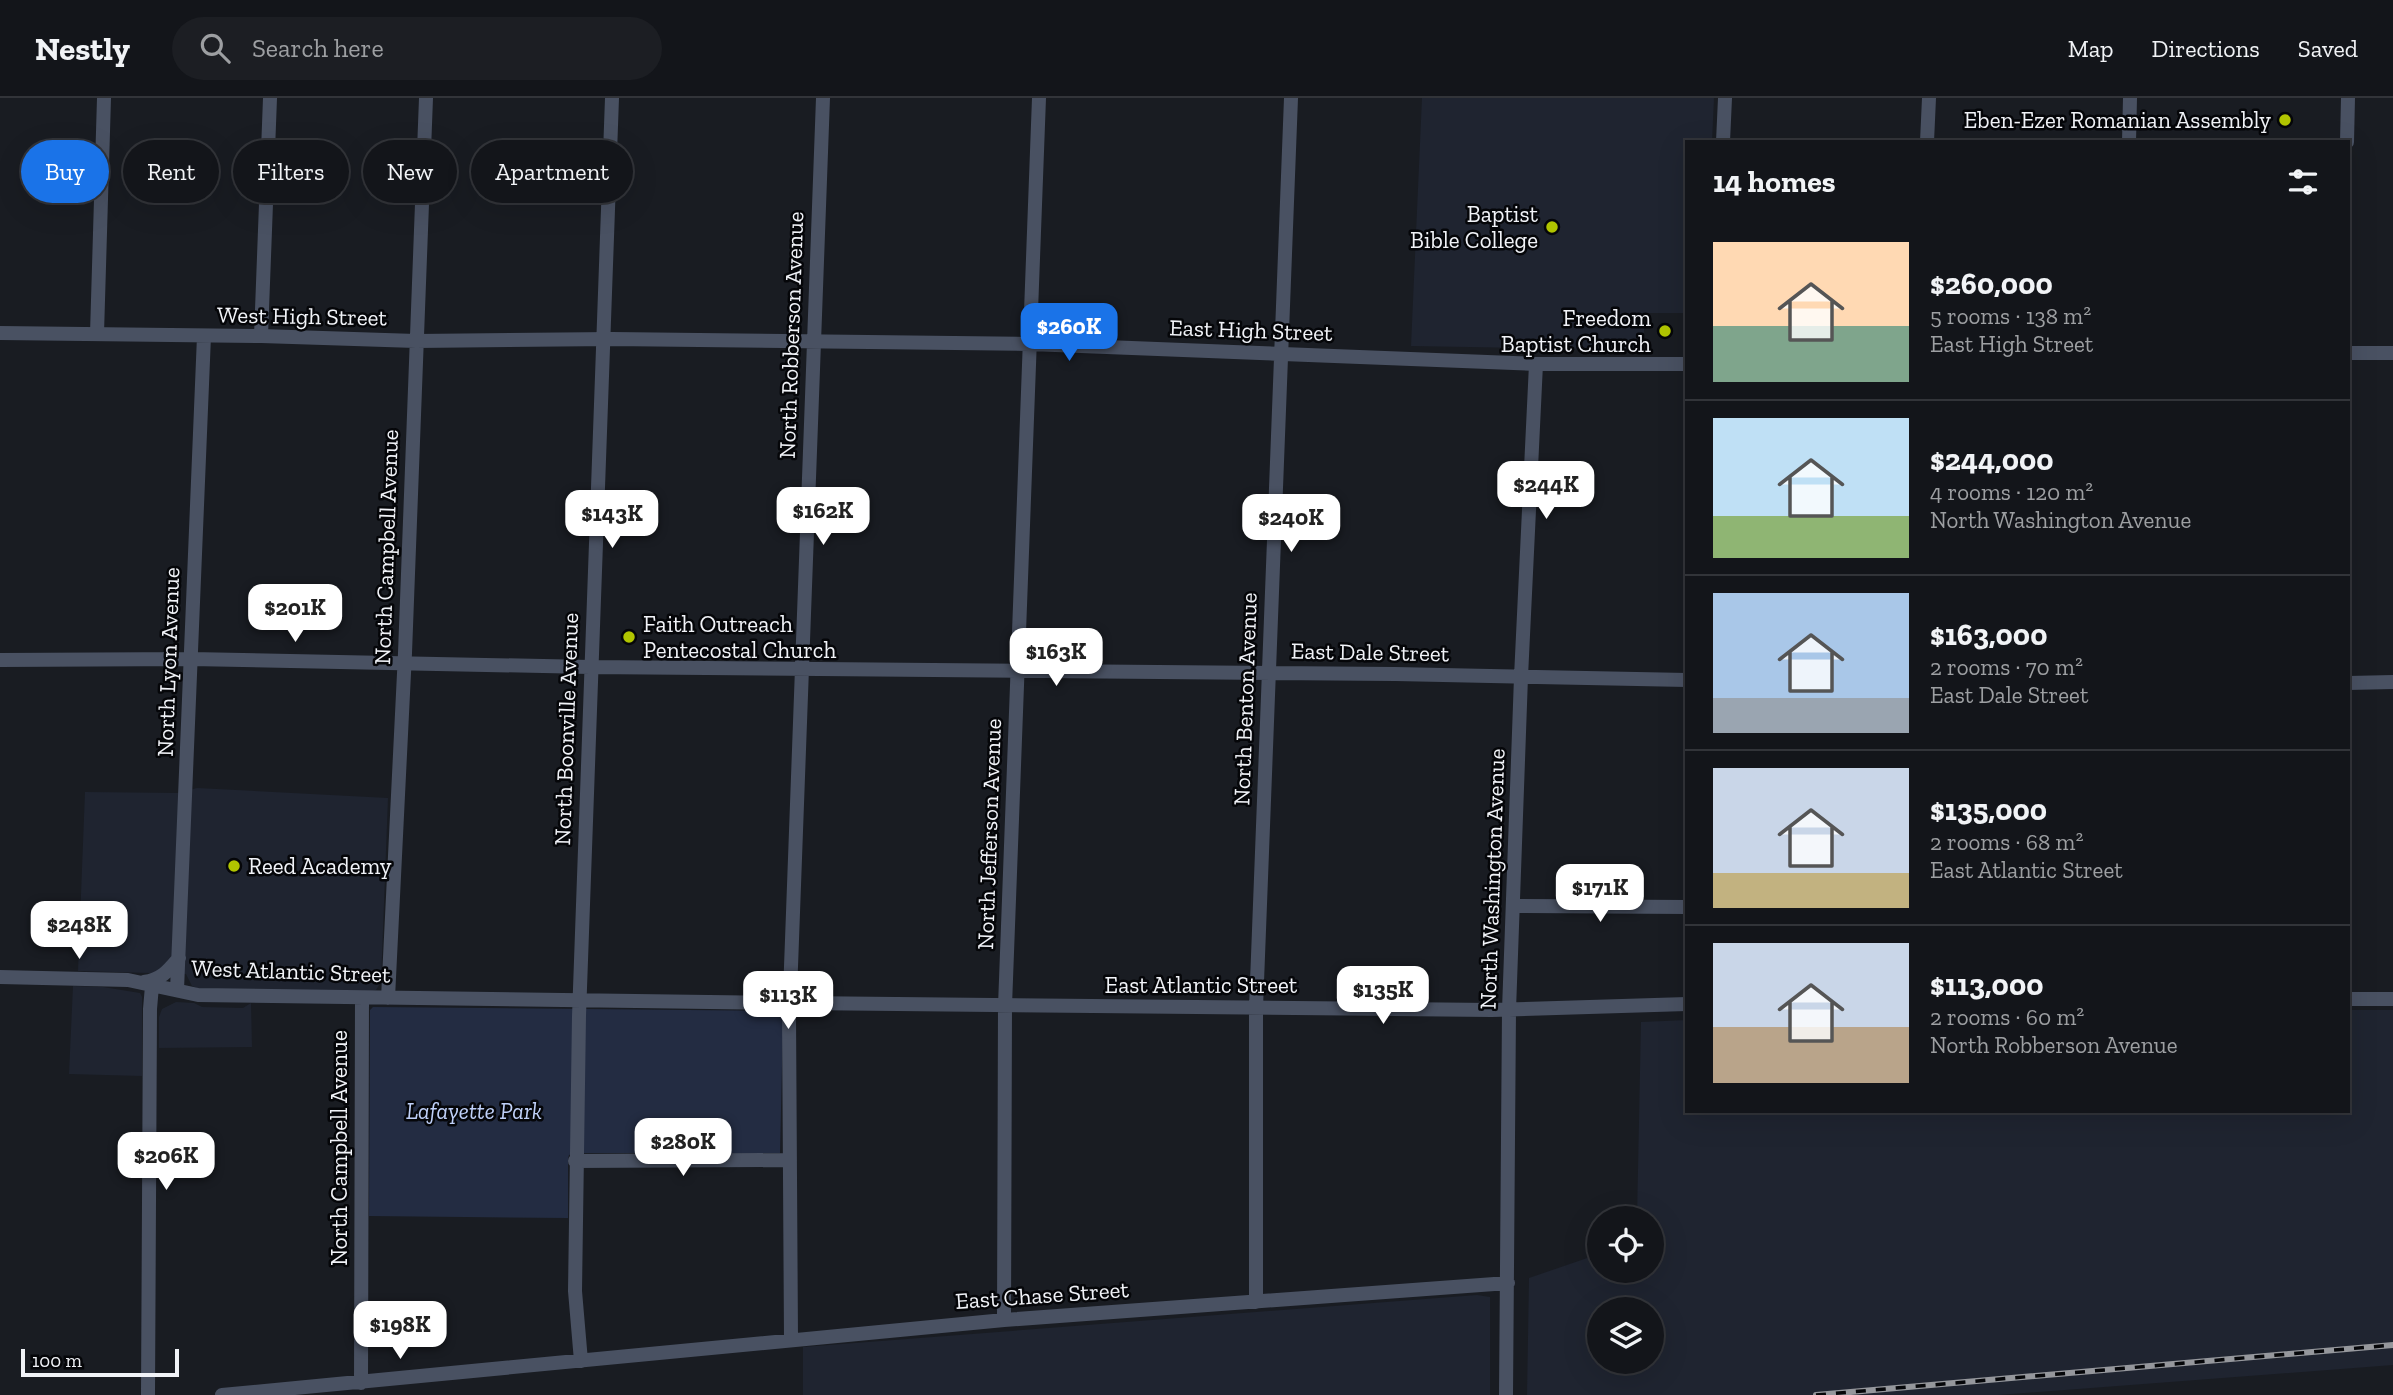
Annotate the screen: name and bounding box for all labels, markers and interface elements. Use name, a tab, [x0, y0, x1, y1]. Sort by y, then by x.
search box	[172, 17, 662, 80]
text: Nestly	[35, 29, 130, 68]
icon: search	[196, 29, 234, 67]
text: Search here	[252, 32, 384, 64]
text: Map	[2068, 34, 2114, 63]
text: Directions	[2152, 34, 2260, 63]
text: Saved	[2298, 34, 2358, 63]
place label: Eben-Ezer Romanian Assembly	[1964, 106, 2271, 134]
marker: Eben-Ezer Romanian Assembly	[2277, 112, 2293, 128]
chip: Buy	[21, 140, 109, 203]
chip: Rent	[123, 140, 219, 203]
chip: Filters	[233, 140, 349, 203]
chip: New	[363, 140, 457, 203]
chip: Apartment	[471, 140, 633, 203]
icon: filters	[2284, 163, 2322, 201]
text: 14 homes	[1713, 164, 1836, 200]
place label: Baptist Bible College	[1410, 200, 1538, 254]
street label: North Robberson Avenue	[773, 211, 809, 459]
marker: Baptist Bible College	[1544, 219, 1560, 235]
text: $260,000	[1930, 266, 2053, 302]
icon: home	[1769, 270, 1853, 354]
street label: West High Street	[217, 301, 388, 331]
text: 5 rooms · 138 m²	[1930, 302, 2091, 330]
pin: $260K	[1020, 303, 1118, 363]
place label: Freedom Baptist Church	[1501, 304, 1651, 358]
text: $260K	[1037, 312, 1101, 340]
street label: East High Street	[1169, 313, 1334, 347]
marker: Freedom Baptist Church	[1657, 323, 1673, 339]
text: East High Street	[1930, 330, 2093, 358]
street label: North Campbell Avenue	[368, 429, 404, 665]
text: $244,000	[1930, 442, 2054, 478]
icon: home	[1769, 446, 1853, 530]
pin: $244K	[1497, 462, 1595, 521]
text: $244K	[1513, 470, 1579, 498]
text: 4 rooms · 120 m²	[1930, 478, 2093, 506]
pin: $162K	[774, 488, 872, 547]
pin: $143K	[563, 490, 661, 550]
pin: $240K	[1242, 494, 1340, 554]
text: $162K	[793, 496, 853, 524]
text: $143K	[581, 499, 643, 527]
text: $240K	[1258, 503, 1324, 531]
text: North Washington Avenue	[1930, 506, 2191, 534]
street label: North Lyon Avenue	[151, 567, 185, 757]
pin: $201K	[246, 584, 344, 644]
street label: North Benton Avenue	[1227, 592, 1263, 806]
text: $201K	[264, 593, 326, 621]
place label: Faith Outreach Pentecostal Church	[643, 610, 836, 664]
street label: North Boonville Avenue	[548, 612, 584, 846]
text: $163,000	[1930, 617, 2047, 653]
icon: home	[1769, 621, 1853, 705]
pin: $163K	[1007, 628, 1105, 688]
marker: Faith Outreach Pentecostal Church	[621, 629, 637, 645]
text: $163K	[1026, 637, 1086, 665]
street label: East Dale Street	[1291, 637, 1450, 667]
text: 2 rooms · 70 m²	[1930, 653, 2083, 681]
text: East Dale Street	[1930, 681, 2088, 709]
street label: North Jefferson Avenue	[971, 718, 1007, 950]
street label: North Washington Avenue	[1473, 748, 1511, 1010]
text: $135,000	[1930, 792, 2047, 828]
icon: home	[1769, 796, 1853, 880]
text: 2 rooms · 68 m²	[1930, 828, 2083, 856]
place label: Reed Academy	[248, 852, 392, 880]
text: East Atlantic Street	[1930, 856, 2123, 884]
marker: Reed Academy	[226, 858, 242, 874]
pin: $171K	[1551, 864, 1649, 924]
text: $171K	[1572, 873, 1628, 901]
pin: $248K	[30, 902, 128, 961]
text: $248K	[47, 910, 111, 938]
street label: West Atlantic Street	[191, 954, 392, 988]
pin: $135K	[1334, 967, 1432, 1026]
text: $113,000	[1930, 967, 2043, 1003]
street label: East Atlantic Street	[1105, 971, 1298, 999]
icon: home	[1769, 971, 1853, 1055]
pin: $113K	[739, 972, 837, 1031]
text: $135K	[1353, 975, 1413, 1003]
text: $113K	[759, 980, 817, 1008]
text: 2 rooms · 60 m²	[1930, 1003, 2084, 1031]
street label: North Campbell Avenue	[325, 1030, 353, 1266]
text: North Robberson Avenue	[1930, 1031, 2178, 1059]
park label: Lafayette Park	[406, 1097, 542, 1125]
pin: $280K	[634, 1118, 732, 1178]
text: $280K	[651, 1127, 715, 1155]
pin: $206K	[117, 1132, 215, 1192]
text: $206K	[134, 1141, 198, 1169]
map controls	[1587, 1206, 1664, 1374]
button: locate	[1587, 1206, 1664, 1283]
street label: East Chase Street	[954, 1275, 1130, 1315]
button: layers	[1587, 1297, 1664, 1374]
pin: $198K	[351, 1302, 449, 1361]
text: $198K	[370, 1310, 430, 1338]
scale bar	[21, 1346, 178, 1378]
text: 100 m	[32, 1349, 82, 1372]

